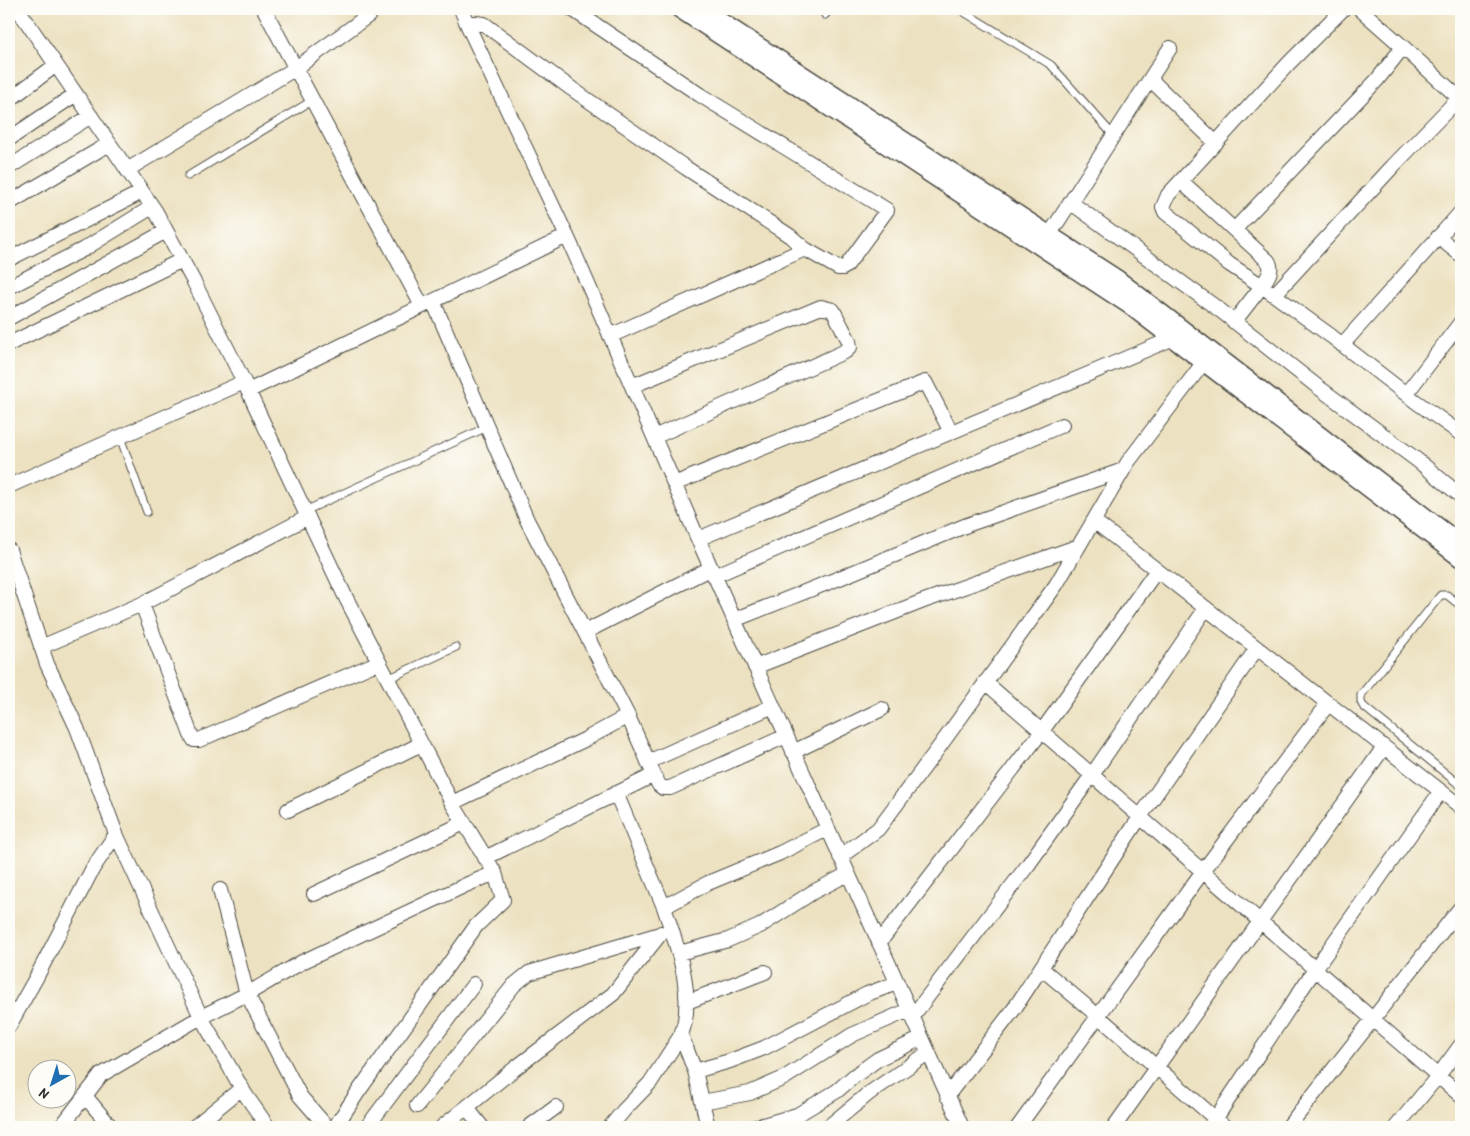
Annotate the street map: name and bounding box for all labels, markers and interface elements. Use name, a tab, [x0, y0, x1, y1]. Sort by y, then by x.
north arrow	[28, 1058, 78, 1108]
text: N	[34, 1084, 52, 1104]

